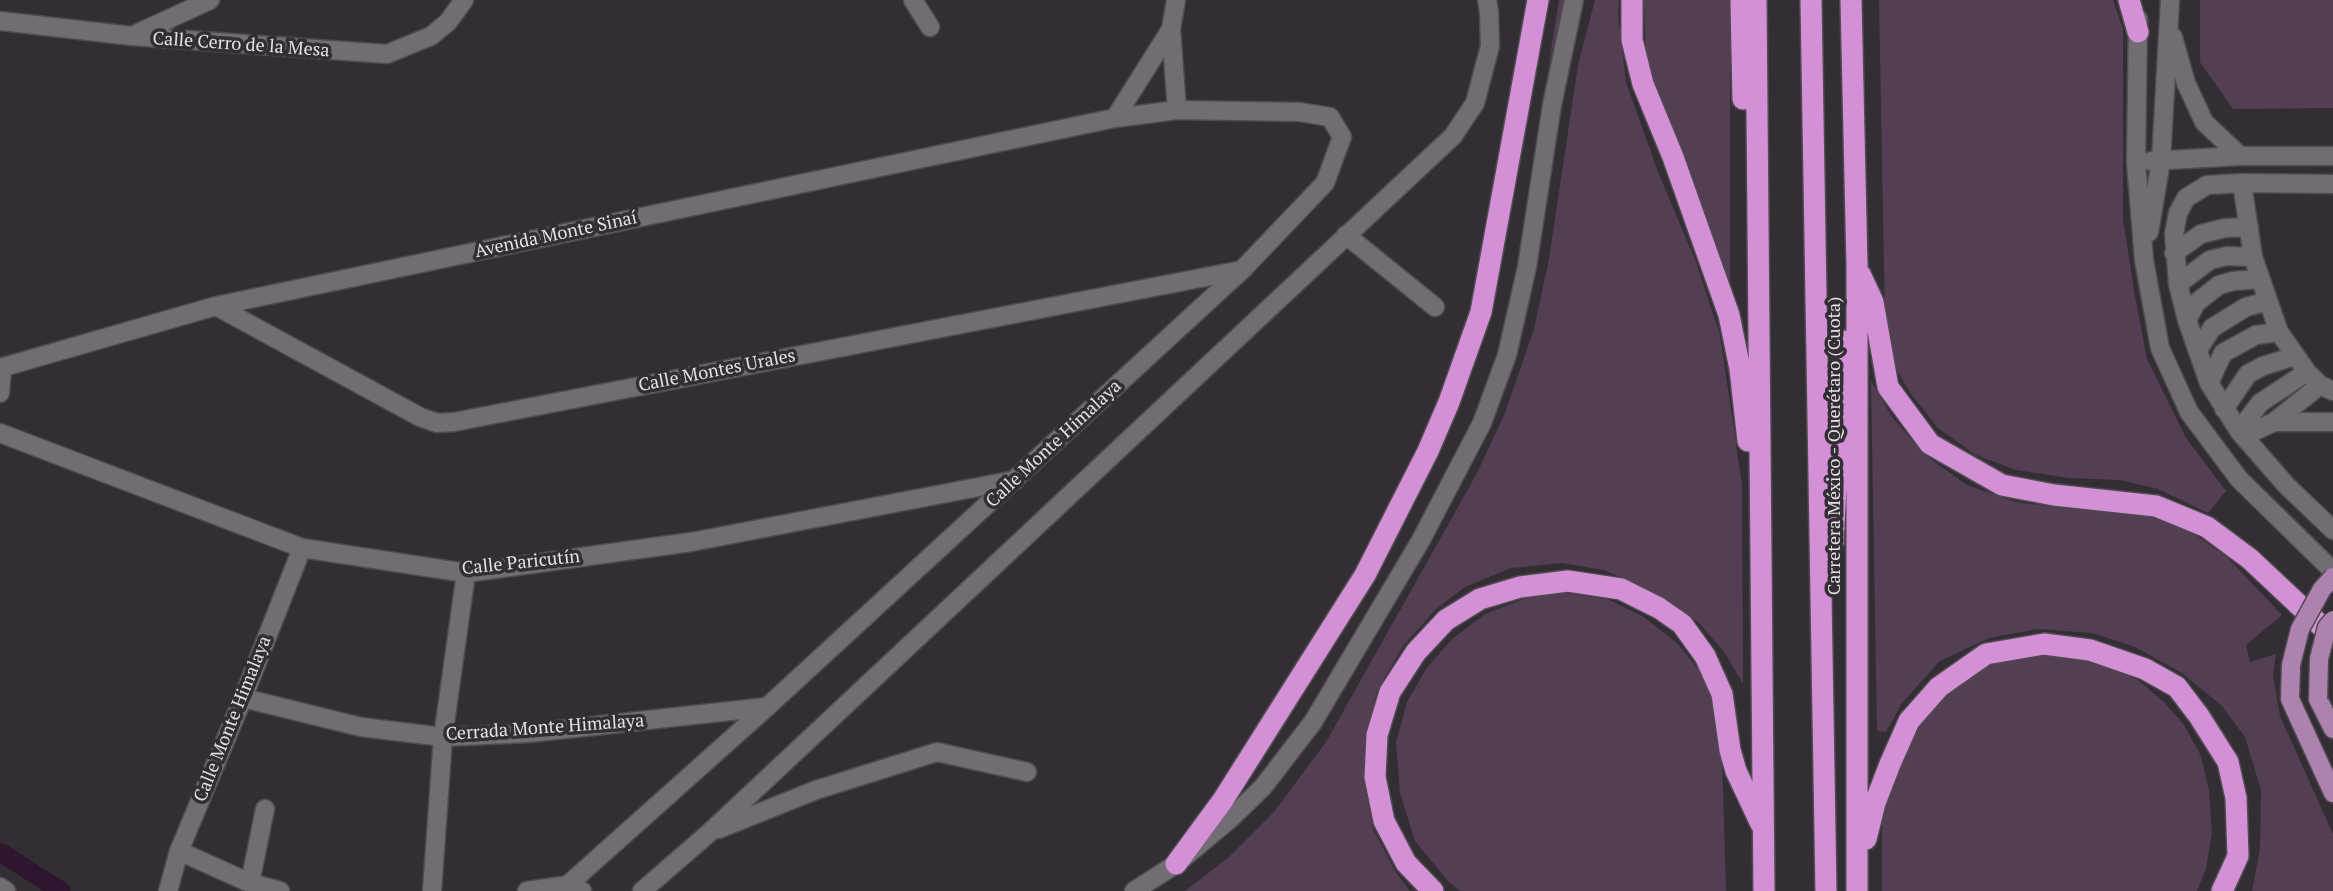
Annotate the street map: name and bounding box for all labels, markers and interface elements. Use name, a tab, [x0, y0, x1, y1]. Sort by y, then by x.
street label: Calle Cerro de la Mesa	[152, 28, 330, 62]
street label: Avenida Monte Sinaí	[473, 207, 639, 263]
street label: Carretera México - Querétaro (Cuota)	[1824, 297, 1846, 595]
street label: Calle Montes Urales	[637, 345, 797, 397]
street label: Calle Monte Himalaya	[982, 376, 1126, 512]
street label: Calle Paricutín	[461, 546, 581, 580]
street label: Calle Monte Himalaya	[190, 633, 276, 805]
street label: Cerrada Monte Himalaya	[445, 710, 645, 746]

